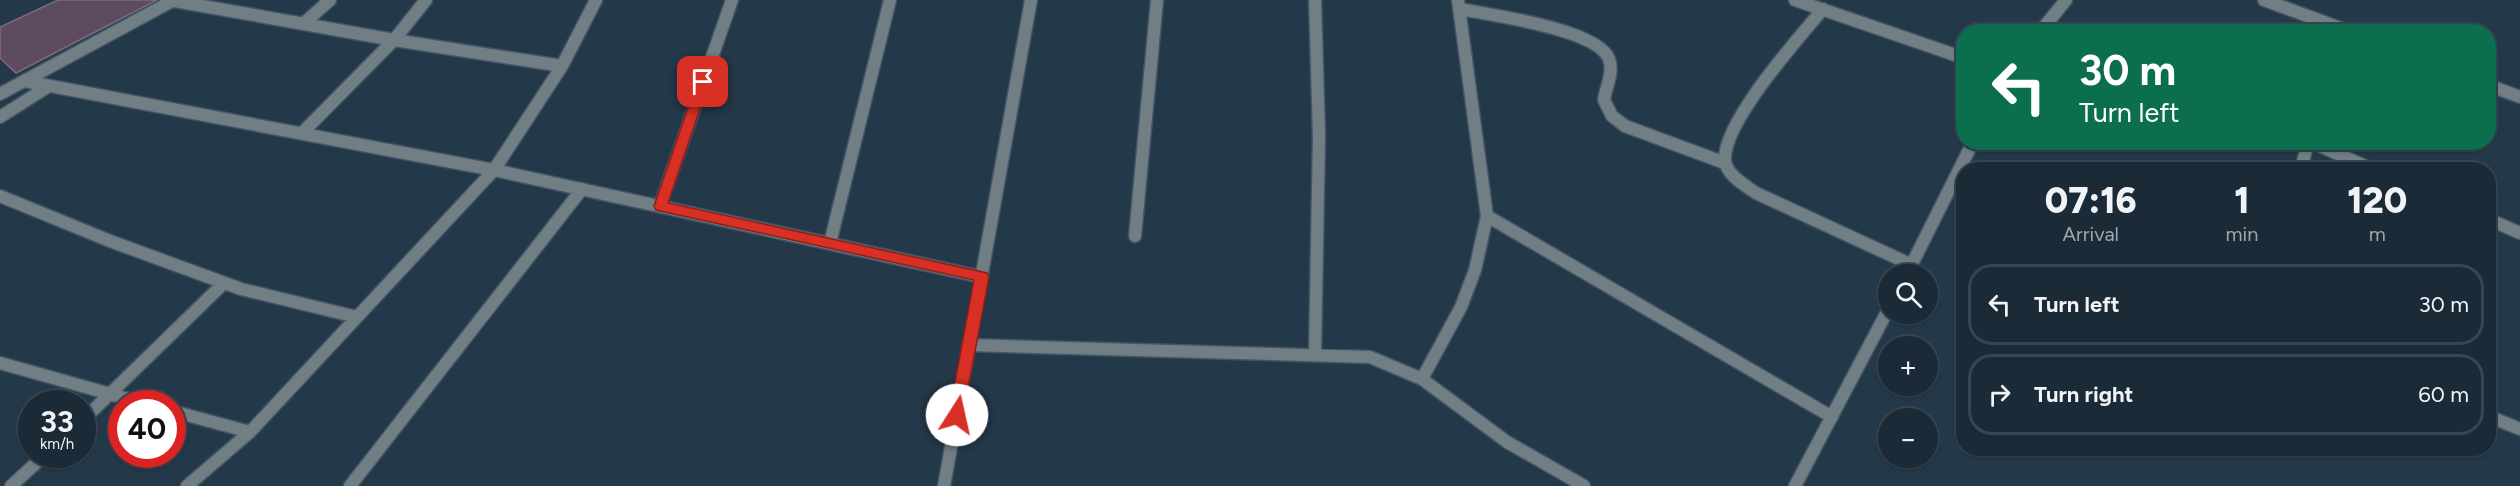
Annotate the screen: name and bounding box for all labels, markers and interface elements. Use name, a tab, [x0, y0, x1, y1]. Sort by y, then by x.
text: 30 m	[2079, 45, 2176, 96]
icon: left	[1980, 48, 2058, 126]
pin	[677, 56, 728, 107]
icon: arrive	[686, 65, 719, 98]
text: Turn left	[2079, 96, 2179, 129]
text: 07:16	[2045, 179, 2137, 222]
text: 1	[2234, 179, 2250, 222]
text: 120	[2347, 179, 2407, 222]
text: Arrival	[2063, 222, 2119, 246]
text: min	[2226, 222, 2258, 246]
text: m	[2369, 222, 2386, 246]
map controls	[1878, 264, 1938, 468]
button: search	[1878, 264, 1938, 324]
icon: left	[1983, 288, 2016, 321]
text: Turn left	[2034, 291, 2120, 318]
text: 30 m	[2419, 291, 2469, 318]
button: +	[1878, 336, 1938, 396]
icon: right	[1983, 378, 2016, 411]
text: Turn right	[2034, 381, 2133, 408]
text: 60 m	[2418, 381, 2469, 408]
position arrow	[925, 383, 989, 447]
speed limit sign: 40	[108, 390, 186, 468]
text: 33	[40, 403, 74, 440]
button: −	[1878, 408, 1938, 468]
text: km/h	[40, 435, 74, 453]

